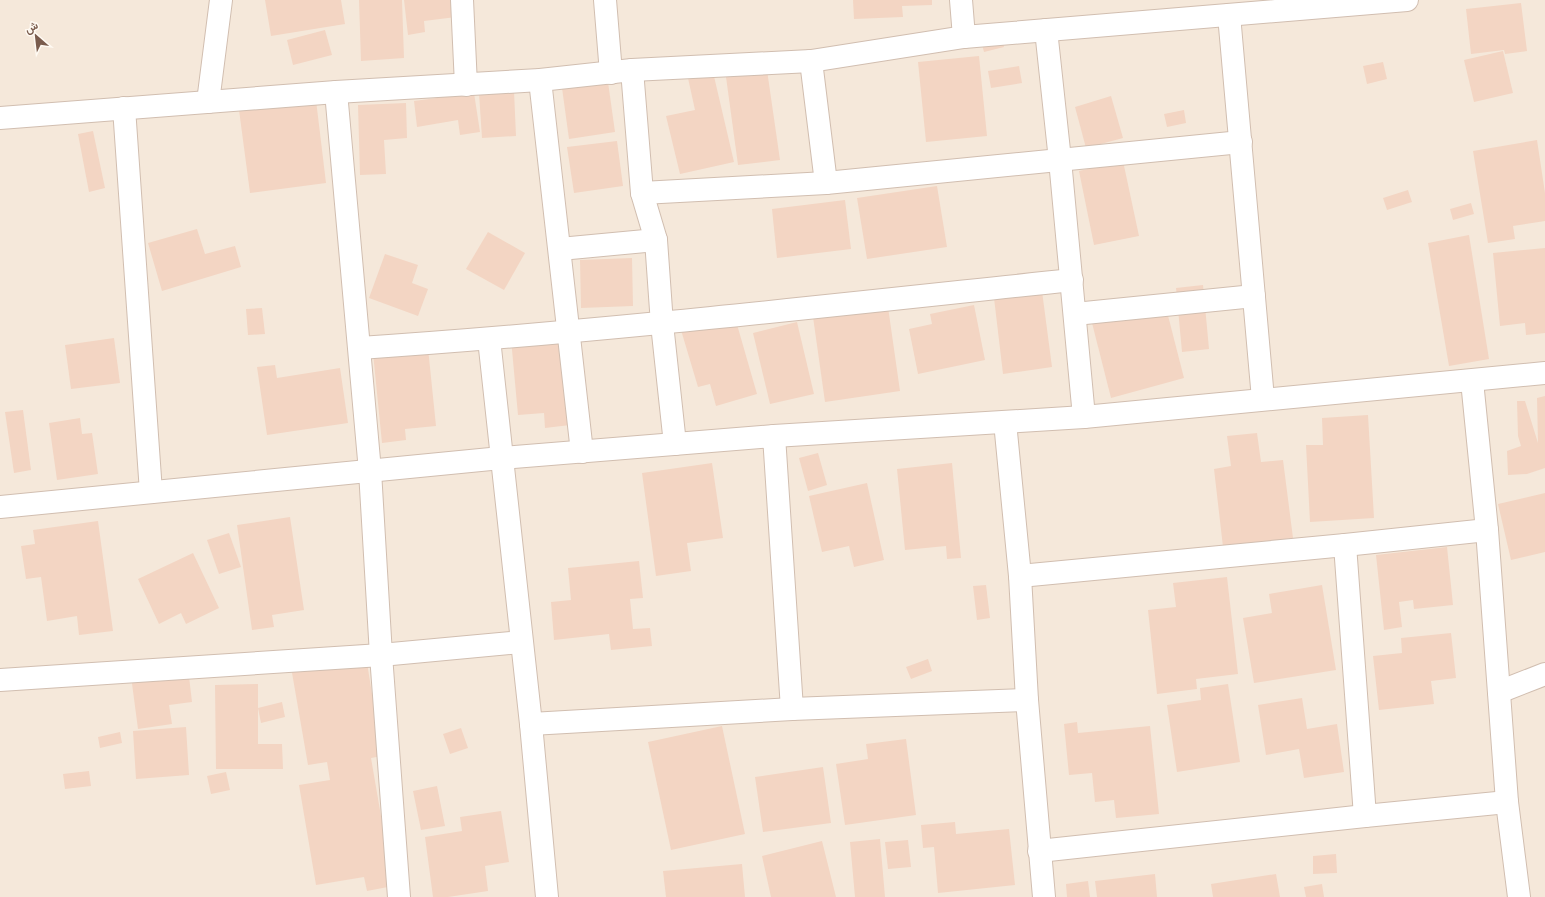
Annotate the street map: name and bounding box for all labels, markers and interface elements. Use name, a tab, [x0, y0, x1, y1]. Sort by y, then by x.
north arrow	[16, 16, 56, 56]
text: ش	[23, 19, 40, 36]

